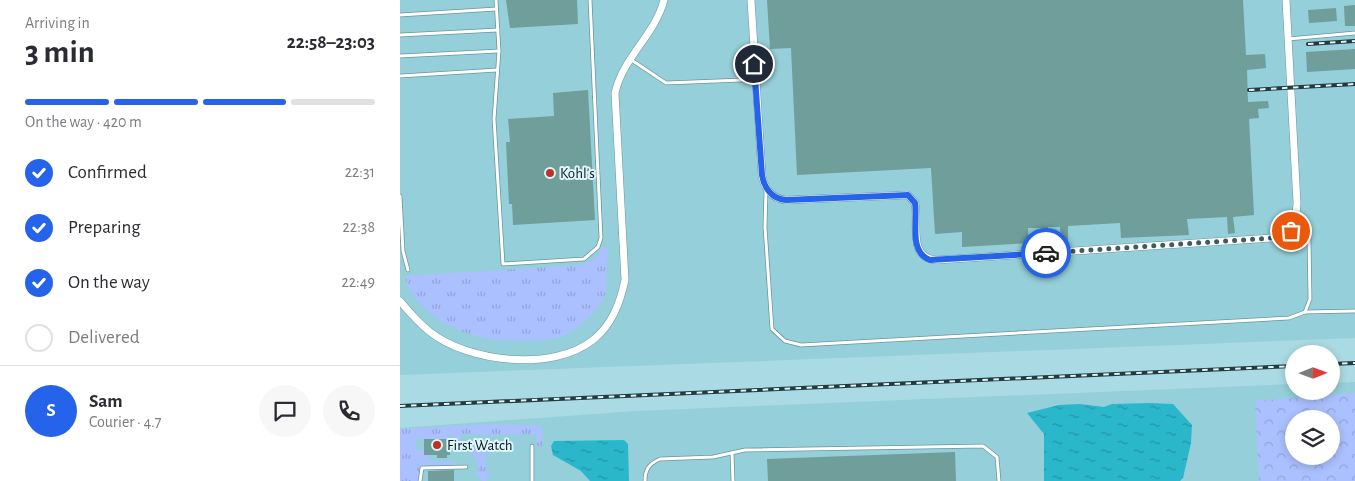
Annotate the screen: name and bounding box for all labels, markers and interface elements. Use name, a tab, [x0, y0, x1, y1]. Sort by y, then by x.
text: Arriving in	[25, 15, 90, 31]
text: 22:58–23:03	[287, 33, 375, 52]
text: 3 min	[25, 36, 95, 68]
pin	[733, 43, 775, 85]
icon: home	[740, 50, 768, 78]
text: On the way · 420 m	[25, 114, 142, 130]
icon: check	[25, 159, 53, 187]
text: Confirmed	[68, 163, 147, 182]
text: 22:31	[345, 164, 375, 180]
place label: Kohl's	[560, 166, 595, 181]
marker: Kohl's	[544, 167, 556, 179]
pin	[1270, 210, 1312, 252]
icon: check	[25, 214, 53, 242]
icon: bag	[1277, 217, 1305, 245]
text: Preparing	[68, 218, 141, 237]
text: 22:38	[343, 219, 375, 235]
courier	[1021, 228, 1071, 278]
icon: car	[1032, 239, 1060, 267]
icon: check	[25, 269, 53, 297]
text: On the way	[68, 273, 150, 292]
text: 22:49	[342, 274, 375, 290]
text: Delivered	[68, 328, 140, 347]
north arrow	[1285, 345, 1340, 400]
map controls	[1285, 345, 1340, 465]
button: chat	[259, 385, 311, 437]
button: phone	[323, 385, 375, 437]
text: Sam	[89, 392, 123, 411]
text: S	[46, 401, 56, 420]
button: layers	[1285, 410, 1340, 465]
text: Courier · 4.7	[89, 414, 161, 430]
place label: First Watch	[447, 438, 512, 453]
marker: First Watch	[431, 439, 443, 451]

